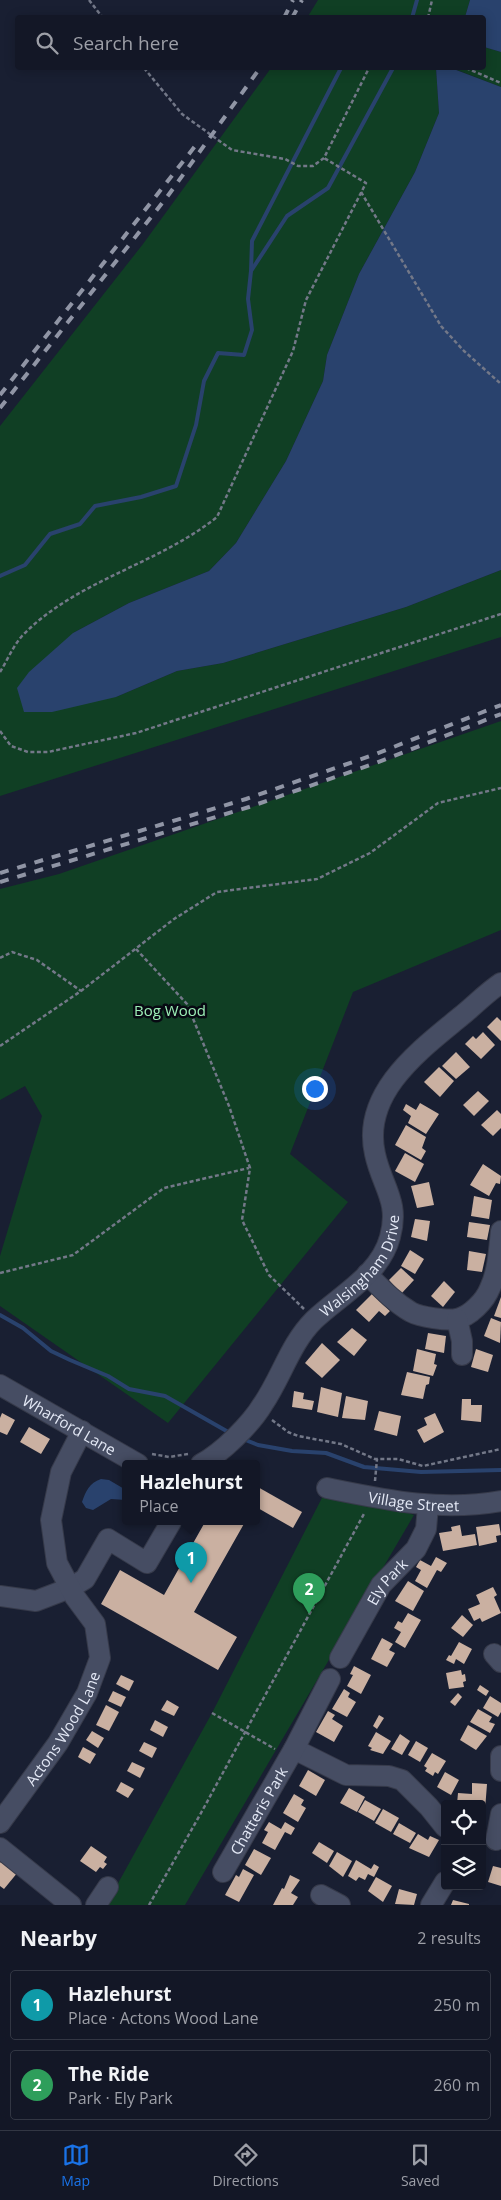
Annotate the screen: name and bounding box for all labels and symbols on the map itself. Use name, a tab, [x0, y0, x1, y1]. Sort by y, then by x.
park label: Bog Wood	[134, 1000, 206, 1020]
your location	[302, 1076, 328, 1102]
street label: Walsingham Drive	[315, 1215, 403, 1321]
street label: Wharford Lane	[19, 1390, 120, 1459]
street label: Village Street	[367, 1486, 459, 1515]
pin: 1	[175, 1542, 207, 1583]
street label: Ely Park	[362, 1554, 412, 1608]
pin: 2	[293, 1573, 325, 1614]
street label: Actons Wood Lane	[21, 1668, 104, 1789]
street label: Chatteris Park	[225, 1763, 292, 1858]

